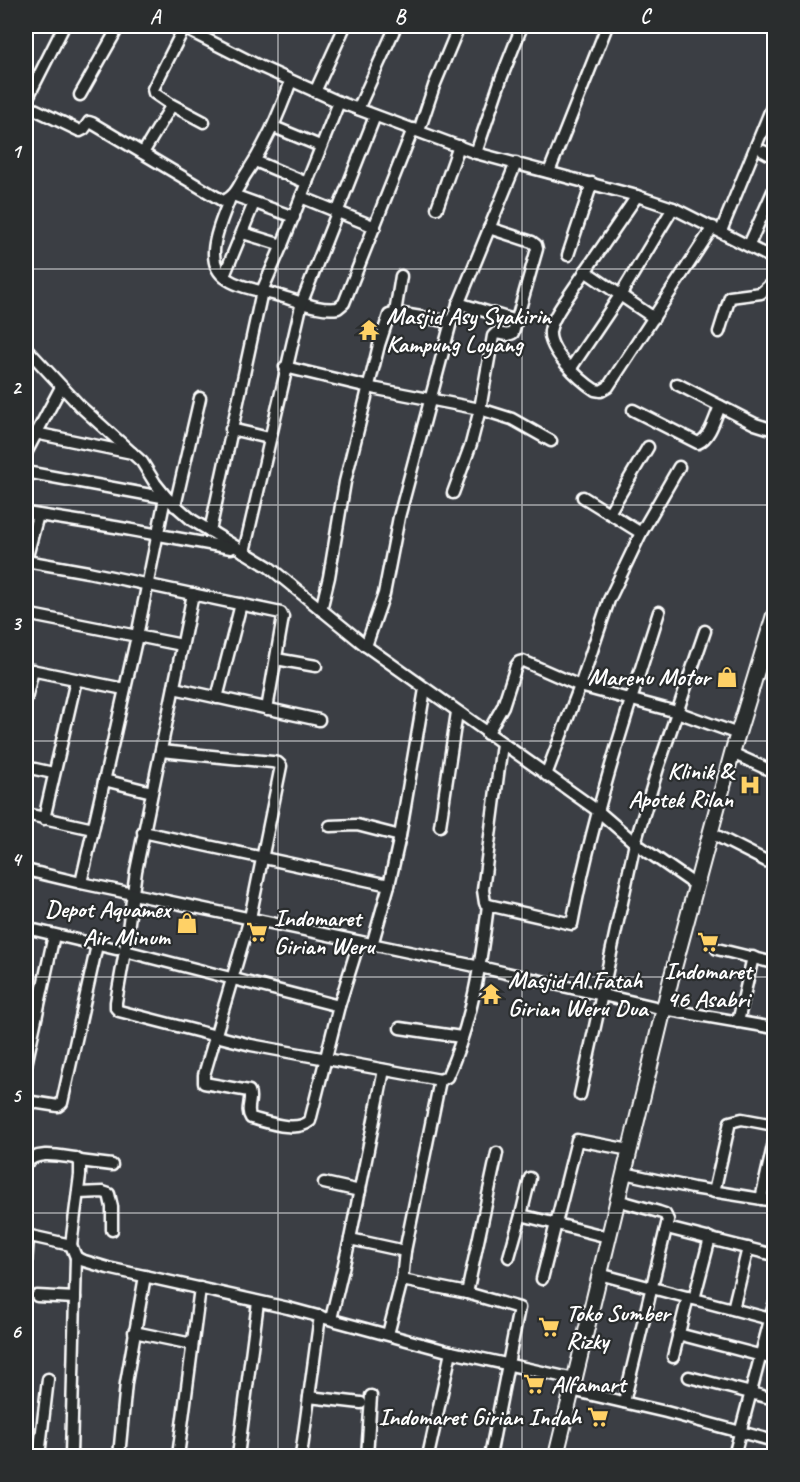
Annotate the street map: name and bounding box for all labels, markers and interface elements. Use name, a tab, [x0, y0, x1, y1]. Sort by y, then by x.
text: A	[150, 4, 162, 29]
text: B	[395, 4, 407, 29]
text: C	[640, 4, 652, 29]
text: 1	[12, 139, 23, 164]
place label: Masjid Asy Syakirin Kampung Loyang	[386, 301, 553, 359]
temple icon: Masjid Asy Syakirin Kampung Loyang	[357, 318, 381, 342]
text: 2	[12, 375, 23, 400]
text: 3	[12, 611, 23, 636]
place label: Marenu Motor	[588, 662, 712, 692]
shop icon: Marenu Motor	[715, 665, 739, 689]
place label: Klinik & Apotek Rilan	[628, 756, 736, 814]
hospital icon: Klinik & Apotek Rilan	[738, 773, 762, 797]
text: 4	[12, 847, 24, 872]
place label: Depot Aquamex Air Minum	[45, 894, 173, 952]
place label: Indomaret Girian Weru	[274, 903, 376, 961]
shop icon: Depot Aquamex Air Minum	[175, 911, 199, 935]
supermarket icon: Indomaret Girian Weru	[245, 920, 269, 944]
supermarket icon: Indomaret 46 Asabri	[696, 930, 720, 954]
place label: Indomaret 46 Asabri	[664, 956, 755, 1014]
place label: Masjid Al Fatah Girian Weru Dua	[508, 965, 650, 1023]
temple icon: Masjid Al Fatah Girian Weru Dua	[479, 982, 503, 1006]
text: 5	[12, 1083, 23, 1108]
place label: Toko Sumber Rizky	[566, 1298, 672, 1356]
supermarket icon: Toko Sumber Rizky	[537, 1315, 561, 1339]
text: 6	[11, 1319, 22, 1344]
place label: Alfamart	[551, 1369, 629, 1399]
supermarket icon: Alfamart	[522, 1372, 546, 1396]
place label: Indomaret Girian Indah	[379, 1402, 583, 1432]
supermarket icon: Indomaret Girian Indah	[586, 1405, 610, 1429]

